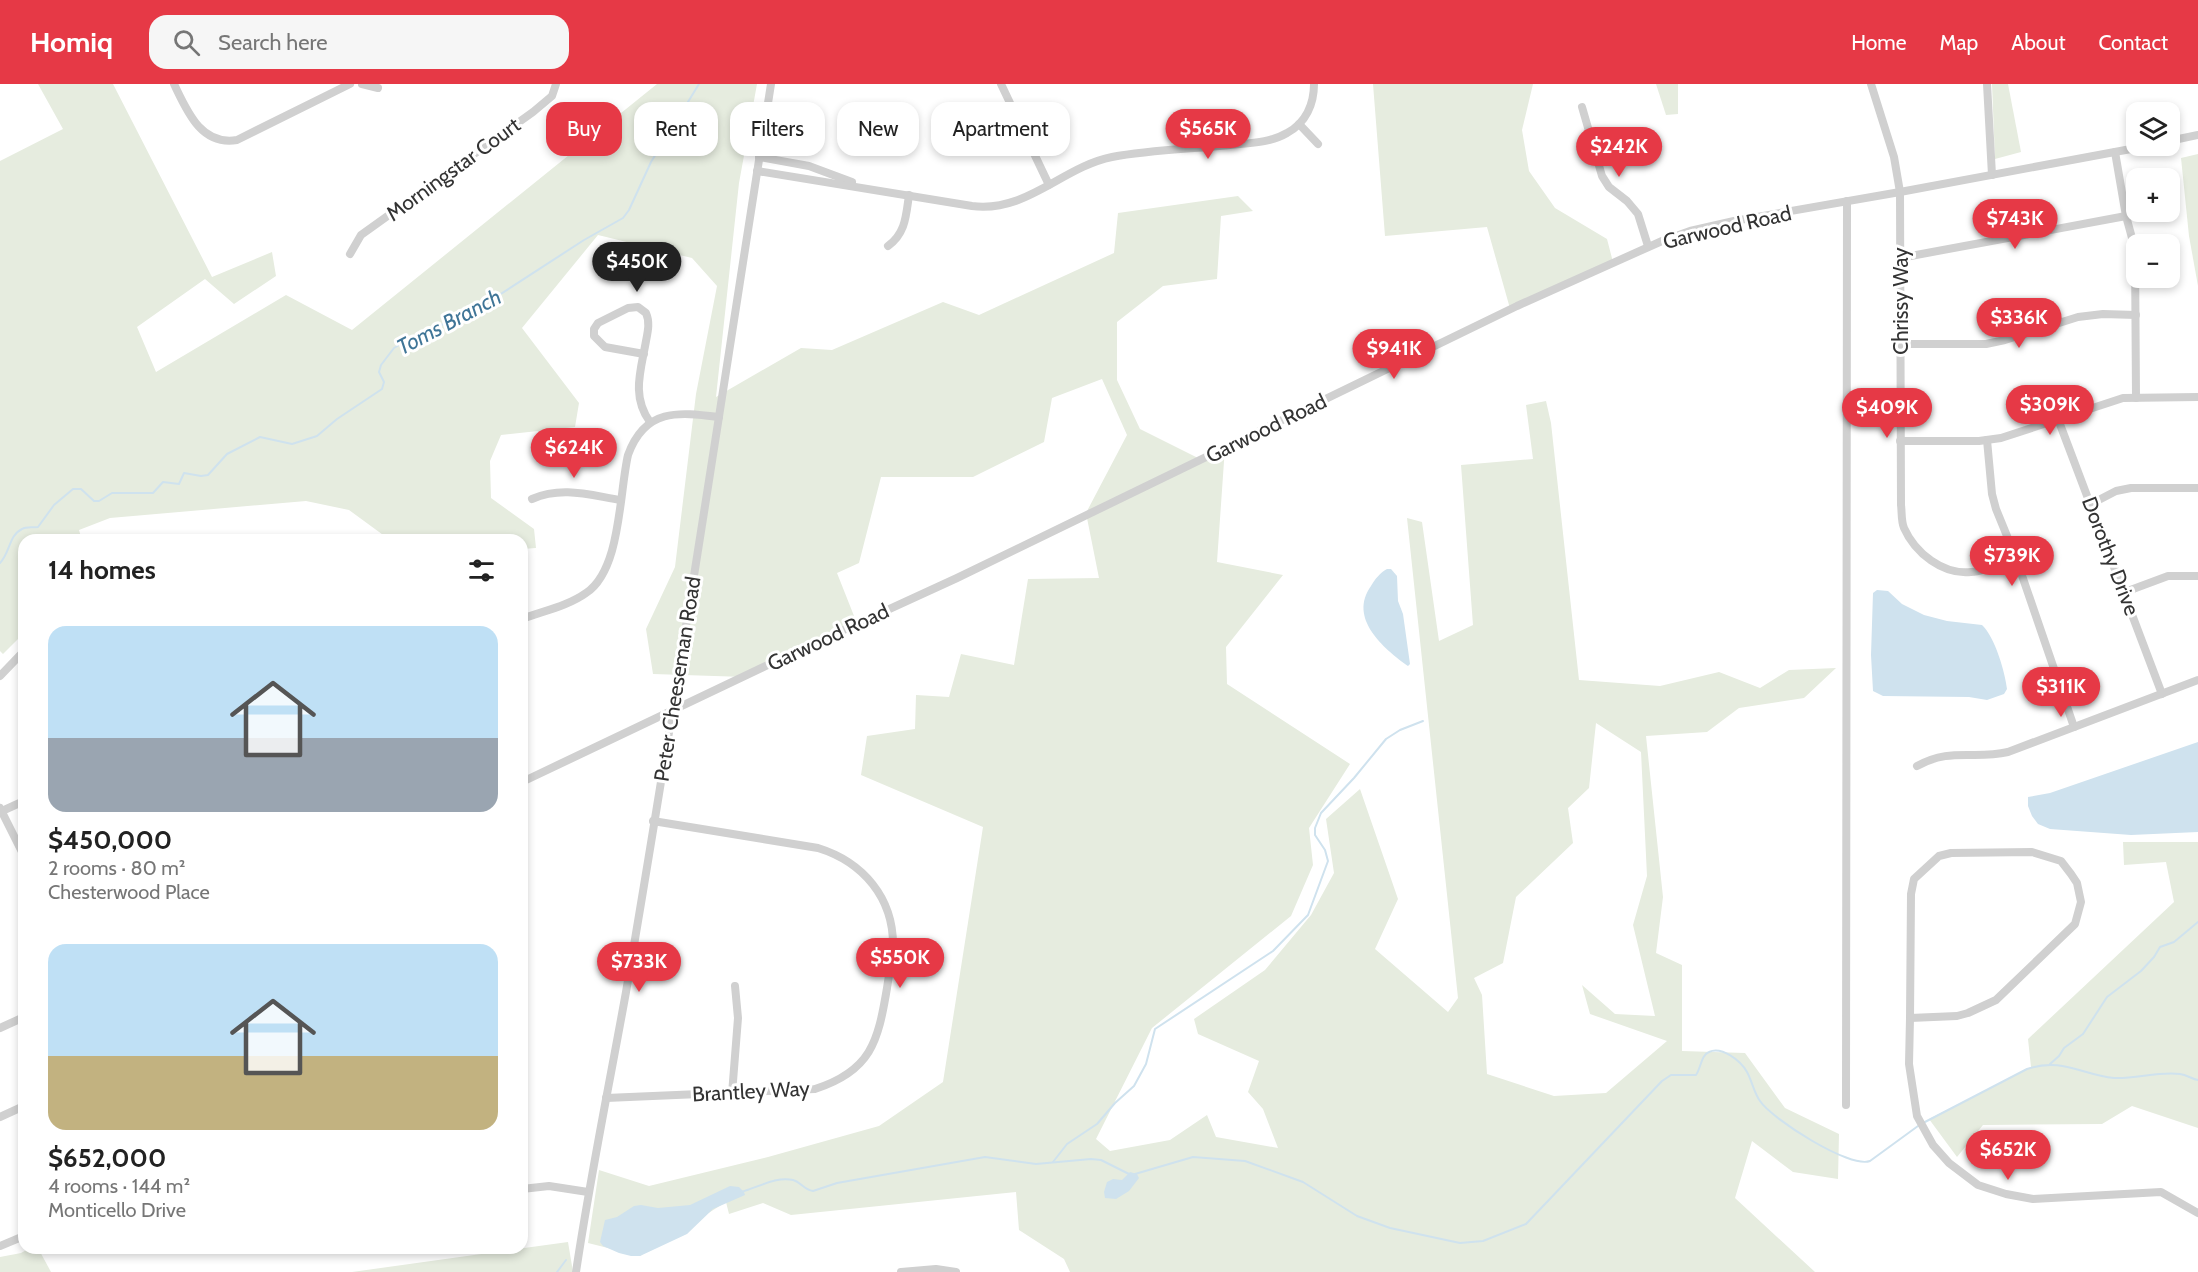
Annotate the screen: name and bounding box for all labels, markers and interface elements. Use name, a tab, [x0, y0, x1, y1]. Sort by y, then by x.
search box	[149, 15, 569, 69]
text: Homiq	[30, 25, 113, 59]
icon: search	[170, 26, 203, 59]
text: Search here	[218, 29, 327, 56]
text: Home	[1851, 30, 1907, 55]
text: Map	[1940, 30, 1978, 55]
text: About	[2011, 30, 2065, 55]
text: Contact	[2098, 30, 2168, 55]
chip: Buy	[546, 102, 622, 156]
chip: Rent	[634, 102, 718, 156]
chip: Filters	[730, 102, 825, 156]
chip: New	[837, 102, 919, 156]
chip: Apartment	[931, 102, 1070, 156]
map controls	[2126, 102, 2180, 288]
button: layers	[2126, 102, 2180, 156]
pin: $565K	[1166, 109, 1250, 160]
street label: Morningstar Court	[381, 112, 525, 226]
text: $565K	[1180, 116, 1236, 140]
pin: $242K	[1577, 127, 1661, 178]
text: $242K	[1590, 134, 1648, 158]
button: +	[2126, 168, 2180, 222]
pin: $743K	[1973, 199, 2057, 250]
street label: Garwood Road	[1660, 200, 1794, 254]
text: $743K	[1987, 206, 2043, 230]
button: −	[2126, 234, 2180, 288]
pin: $450K	[595, 242, 679, 293]
street label: Chrissy Way	[1888, 247, 1913, 355]
text: $450K	[606, 249, 668, 273]
water label: Toms Branch	[392, 283, 506, 361]
pin: $336K	[1977, 298, 2061, 349]
text: $336K	[1991, 305, 2047, 329]
pin: $941K	[1352, 329, 1436, 380]
text: $941K	[1366, 336, 1422, 360]
pin: $309K	[2008, 385, 2092, 436]
street label: Garwood Road	[1202, 388, 1330, 468]
pin: $409K	[1845, 388, 1929, 439]
text: $309K	[2020, 392, 2080, 416]
text: $409K	[1856, 395, 1918, 419]
pin: $624K	[532, 428, 616, 479]
text: $624K	[545, 435, 603, 459]
street label: Dorothy Drive	[2077, 493, 2145, 619]
pin: $739K	[1970, 536, 2054, 587]
text: $739K	[1984, 543, 2040, 567]
text: 14 homes	[48, 554, 156, 586]
icon: filters	[465, 554, 498, 587]
street label: Peter Cheeseman Road	[648, 575, 706, 783]
street label: Garwood Road	[763, 598, 893, 676]
icon: home	[219, 665, 327, 773]
pin: $311K	[2019, 667, 2103, 718]
text: $311K	[2036, 674, 2086, 698]
text: $450,000	[48, 824, 172, 856]
text: 2 rooms · 80 m²	[48, 856, 185, 880]
text: Chesterwood Place	[48, 880, 210, 904]
pin: $550K	[858, 938, 942, 989]
pin: $733K	[597, 942, 681, 993]
text: $550K	[870, 945, 930, 969]
text: $733K	[611, 949, 667, 973]
icon: home	[219, 983, 327, 1091]
street label: Brantley Way	[692, 1075, 811, 1107]
pin: $652K	[1966, 1130, 2050, 1181]
text: $652K	[1980, 1137, 2036, 1161]
text: $652,000	[48, 1142, 166, 1174]
text: 4 rooms · 144 m²	[48, 1174, 190, 1198]
text: Monticello Drive	[48, 1198, 186, 1222]

